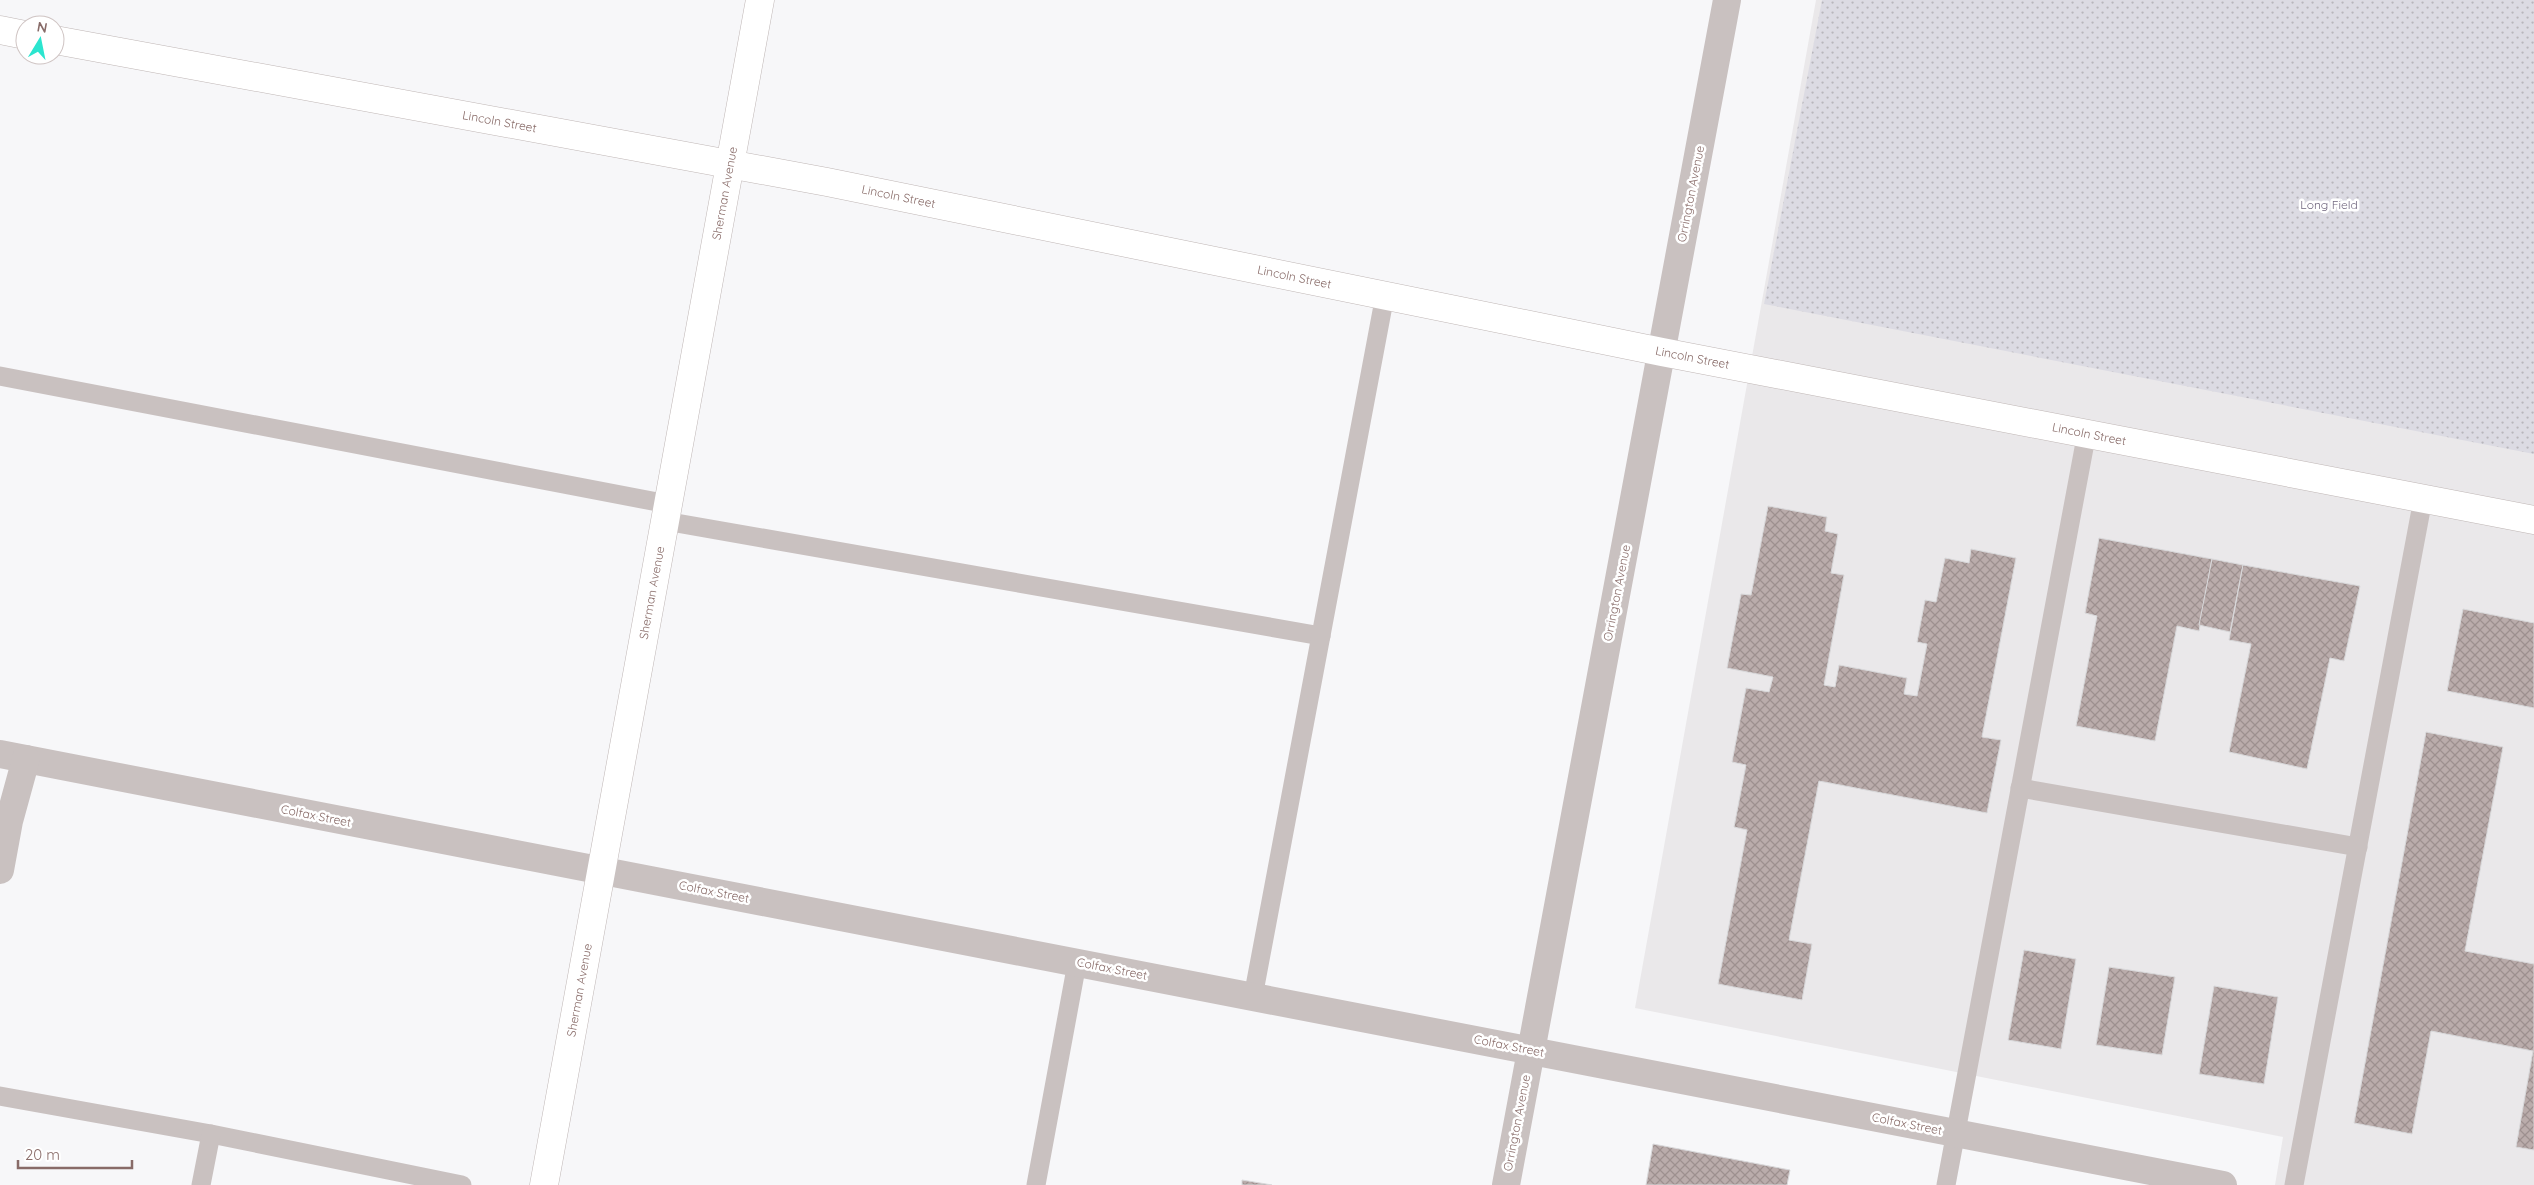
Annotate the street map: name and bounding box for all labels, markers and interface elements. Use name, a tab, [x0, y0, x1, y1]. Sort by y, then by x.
north arrow	[15, 15, 65, 65]
text: N	[36, 17, 49, 37]
street label: Lincoln Street	[461, 107, 538, 135]
street label: Orrington Avenue	[1674, 144, 1707, 243]
street label: Sherman Avenue	[708, 145, 740, 241]
street label: Lincoln Street	[860, 181, 937, 211]
park label: Long Field	[2300, 197, 2358, 212]
street label: Lincoln Street	[1256, 262, 1333, 292]
street label: Lincoln Street	[1654, 343, 1731, 372]
street label: Lincoln Street	[2051, 419, 2127, 448]
street label: Orrington Avenue	[1600, 543, 1633, 642]
street label: Sherman Avenue	[636, 545, 667, 640]
street label: Colfax Street	[280, 801, 353, 830]
street label: Colfax Street	[678, 877, 751, 906]
street label: Sherman Avenue	[563, 942, 595, 1038]
street label: Colfax Street	[1076, 954, 1149, 983]
street label: Colfax Street	[1473, 1031, 1546, 1060]
street label: Orrington Avenue	[1500, 1073, 1533, 1172]
street label: Colfax Street	[1871, 1109, 1944, 1138]
scale bar	[18, 1138, 131, 1170]
text: 20 m	[25, 1145, 60, 1164]

